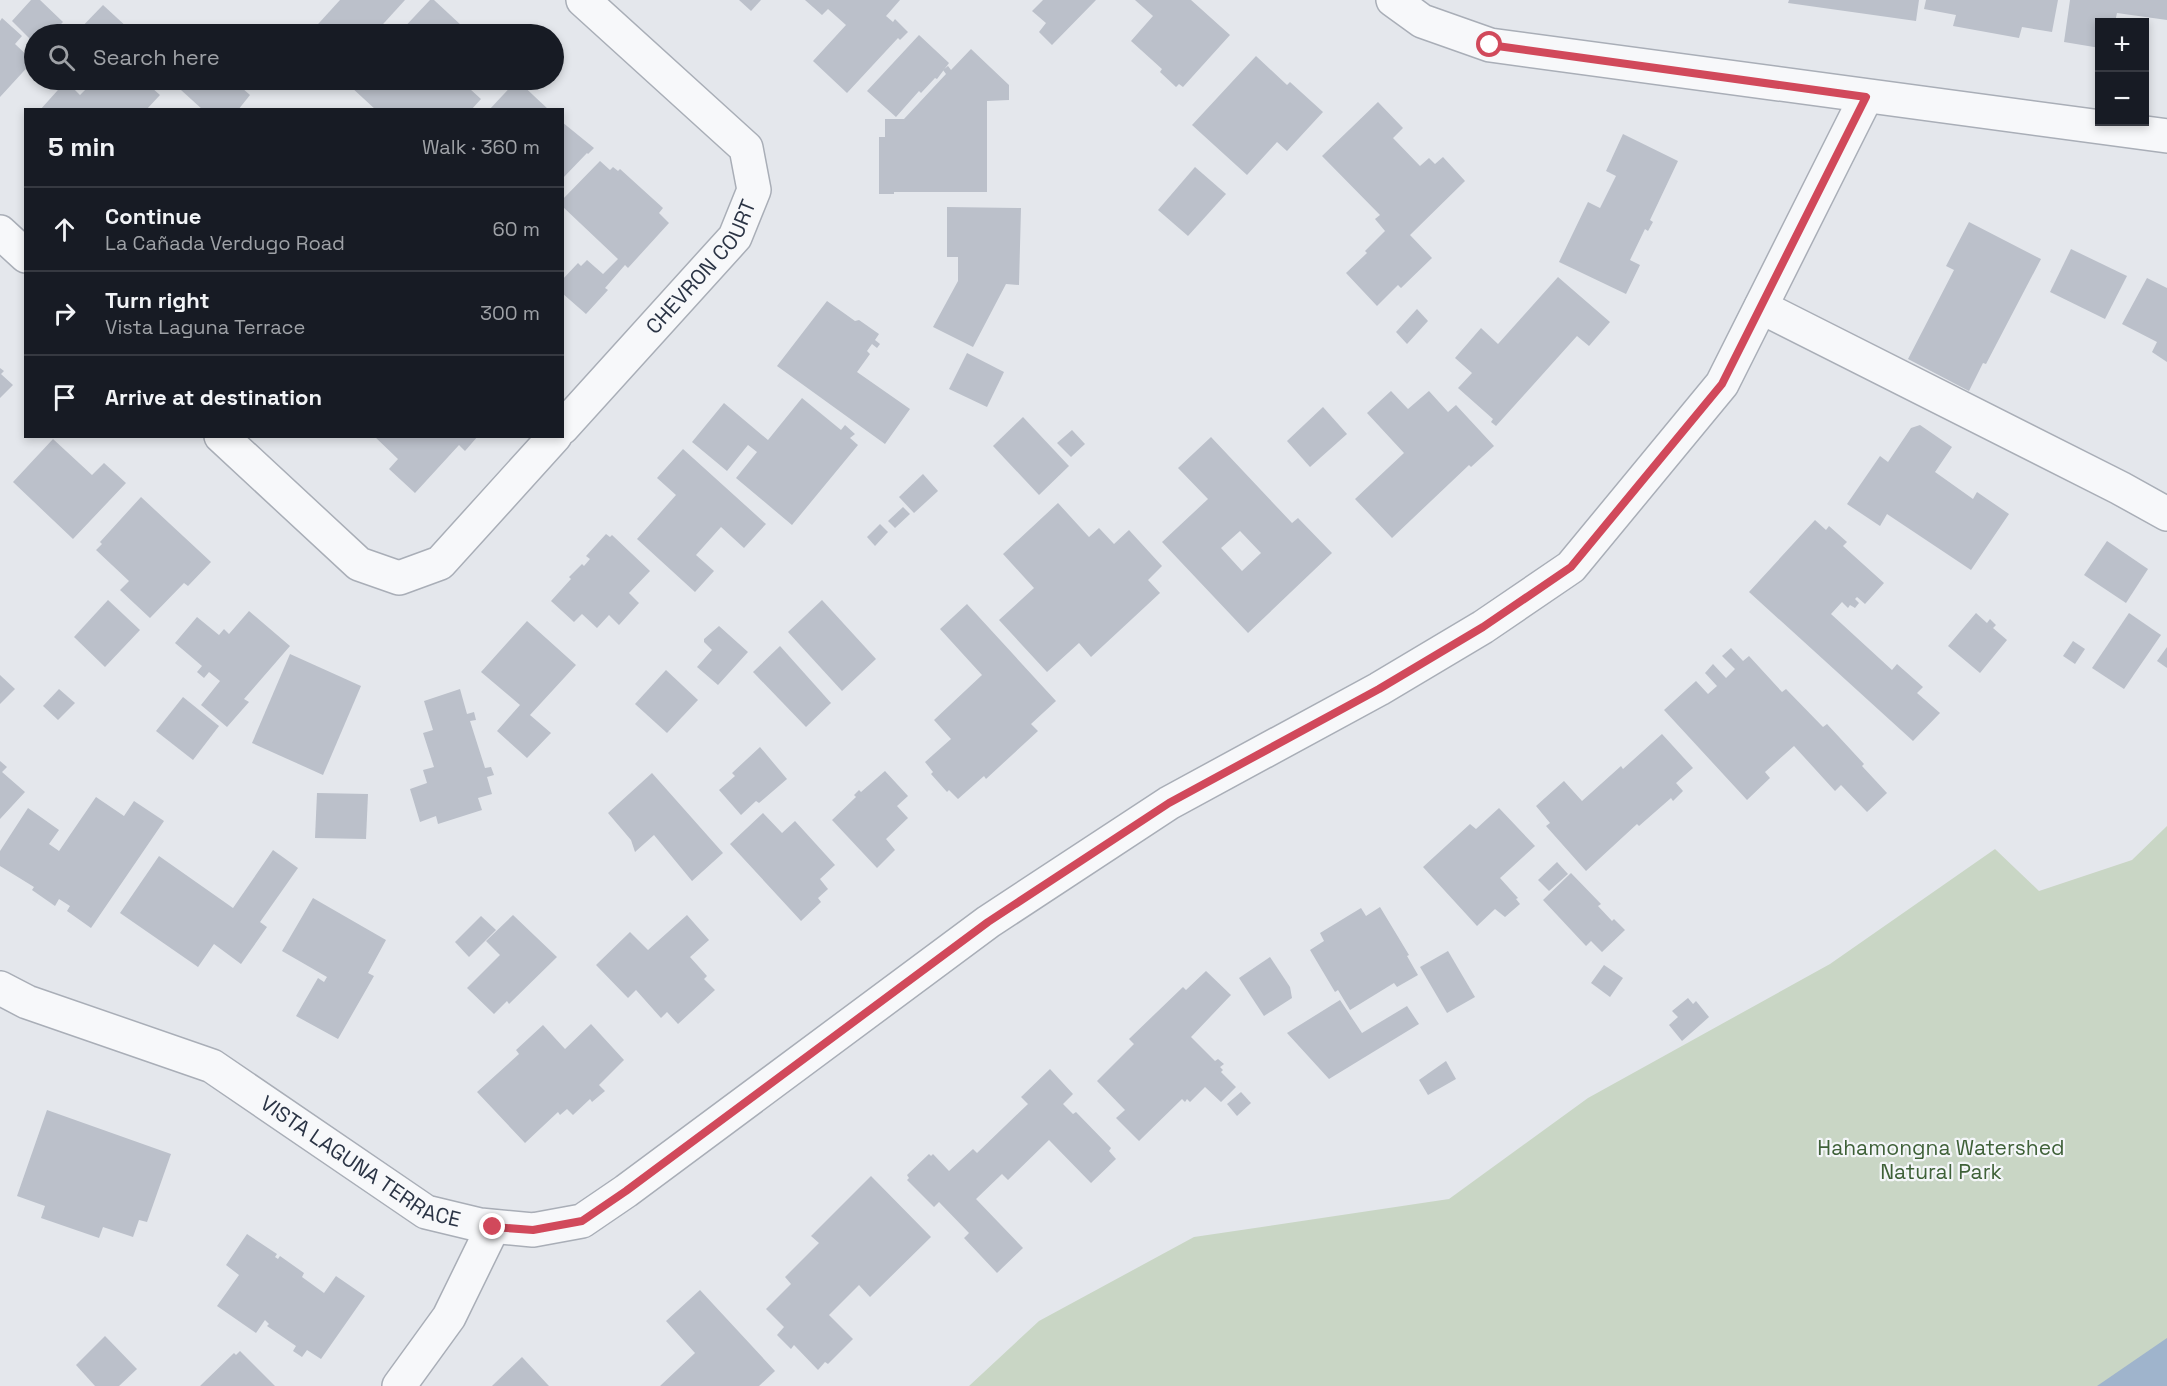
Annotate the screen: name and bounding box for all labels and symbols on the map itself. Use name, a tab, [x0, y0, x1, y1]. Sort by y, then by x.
route start	[1476, 31, 1502, 57]
street label: CHEVRON COURT	[640, 195, 762, 340]
street label: VISTA LAGUNA TERRACE	[255, 1089, 463, 1233]
park label: Hahamongna Watershed Natural Park	[1817, 1134, 2065, 1185]
route end	[479, 1213, 505, 1239]

